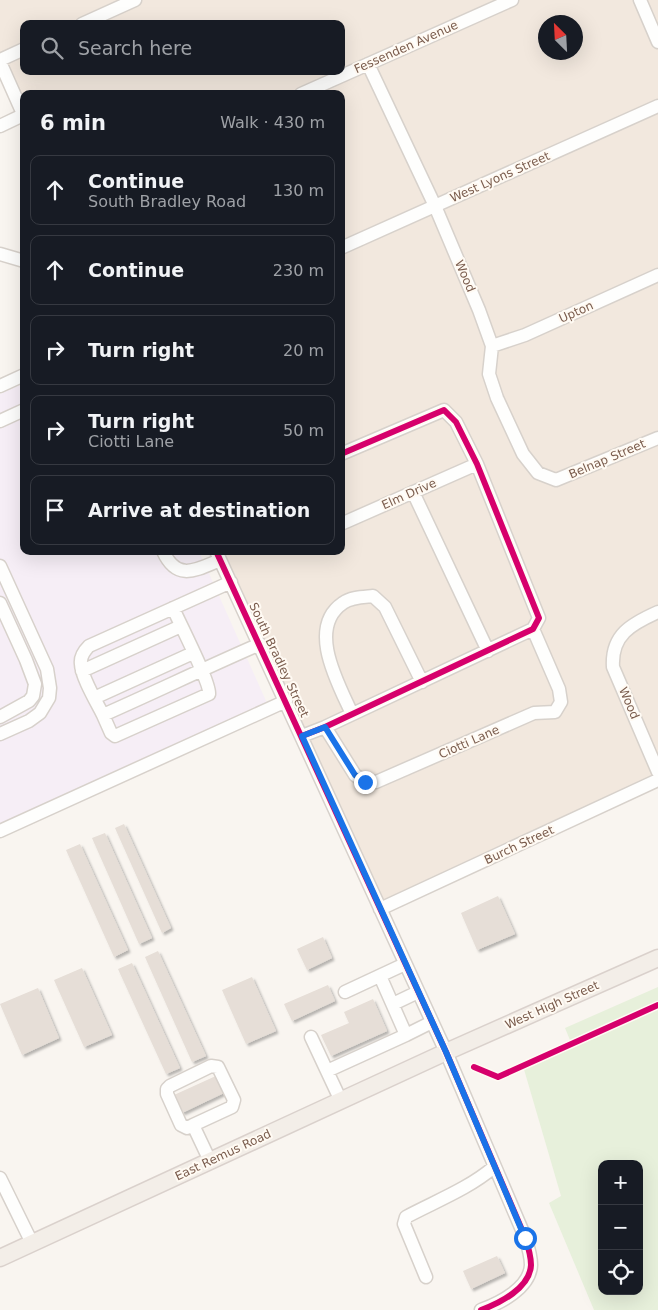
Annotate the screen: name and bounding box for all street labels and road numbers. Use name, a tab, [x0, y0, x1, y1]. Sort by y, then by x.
street label: Fessenden Avenue	[352, 18, 460, 76]
street label: West Lyons Street	[448, 149, 552, 205]
street label: Wood	[452, 258, 478, 294]
street label: Upton	[557, 298, 595, 326]
street label: Belnap Street	[567, 436, 648, 481]
street label: Elm Drive	[379, 476, 439, 512]
street label: South Bradley Street	[246, 600, 312, 720]
street label: Wood	[616, 685, 642, 721]
street label: Ciotti Lane	[437, 722, 501, 762]
street label: Burch Street	[482, 823, 556, 867]
street label: West High Street	[503, 978, 601, 1032]
street label: East Remus Road	[173, 1127, 273, 1183]

